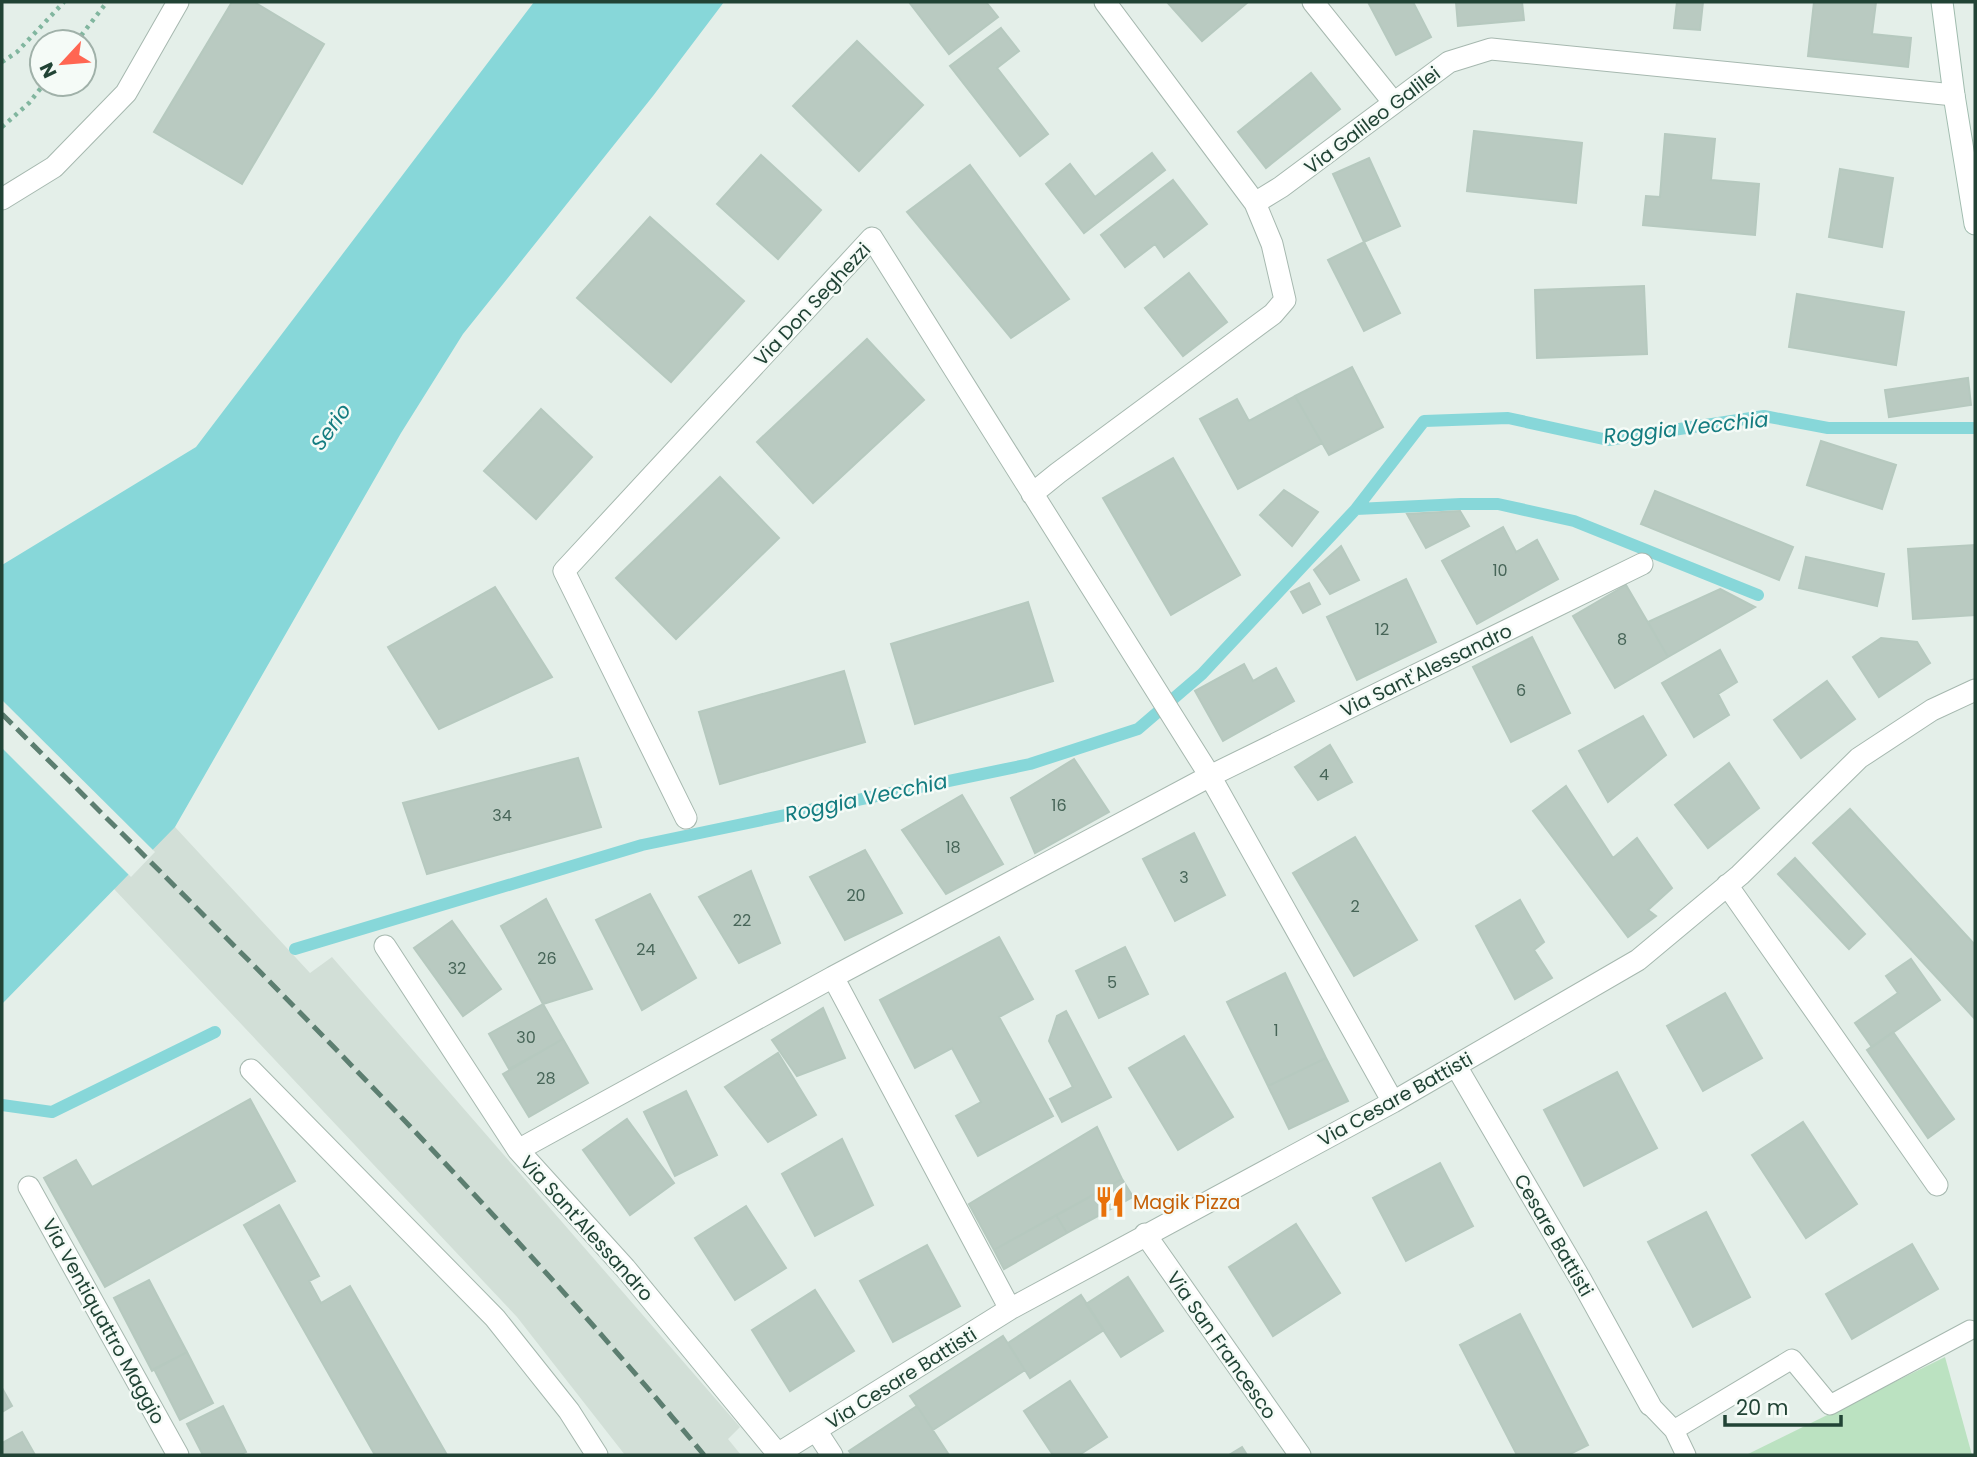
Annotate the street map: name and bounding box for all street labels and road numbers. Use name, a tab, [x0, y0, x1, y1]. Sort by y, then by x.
street label: Via Galileo Galilei	[1299, 60, 1446, 181]
street label: Via Don Seghezzi	[748, 237, 877, 372]
street label: Via Sant'Alessandro	[1336, 617, 1517, 724]
street label: Via Cesare Battisti	[1313, 1046, 1477, 1153]
street label: Via Sant'Alessandro	[514, 1150, 659, 1307]
street label: Cesare Battisti	[1507, 1169, 1600, 1302]
street label: Via Ventiquattro Maggio	[36, 1213, 171, 1429]
street label: Via San Francesco	[1160, 1266, 1283, 1425]
street label: Via Cesare Battisti	[821, 1321, 982, 1436]

